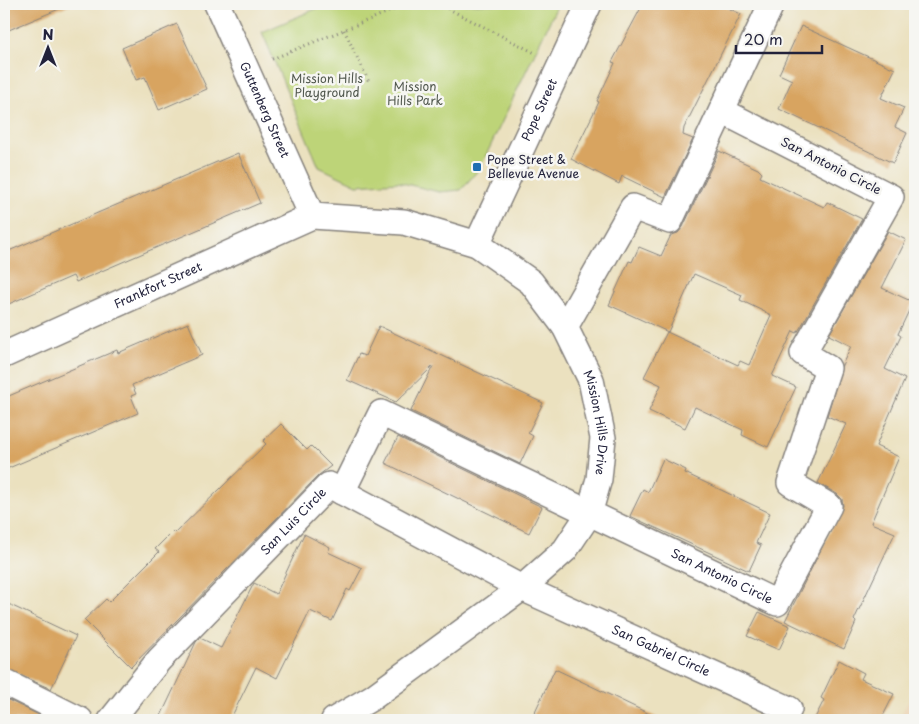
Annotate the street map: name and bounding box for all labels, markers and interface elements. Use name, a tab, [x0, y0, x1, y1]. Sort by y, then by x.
north arrow	[22, 22, 72, 72]
scale bar	[736, 22, 823, 54]
text: N	[42, 24, 54, 45]
text: 20 m	[744, 27, 783, 50]
street label: Guttenberg Street	[236, 58, 295, 161]
park label: Mission Hills Playground	[291, 69, 364, 101]
street label: Pope Street	[516, 75, 561, 144]
park label: Mission Hills Park	[387, 77, 443, 109]
street label: San Antonio Circle	[778, 132, 885, 198]
place label: Pope Street & Bellevue Avenue	[487, 150, 579, 182]
marker: Pope Street & Bellevue Avenue	[471, 161, 483, 173]
street label: Frankfort Street	[111, 257, 205, 312]
street label: Mission Hills Drive	[579, 366, 613, 476]
street label: San Luis Circle	[256, 483, 330, 558]
street label: San Antonio Circle	[668, 543, 776, 608]
street label: San Gabriel Circle	[609, 620, 714, 680]

